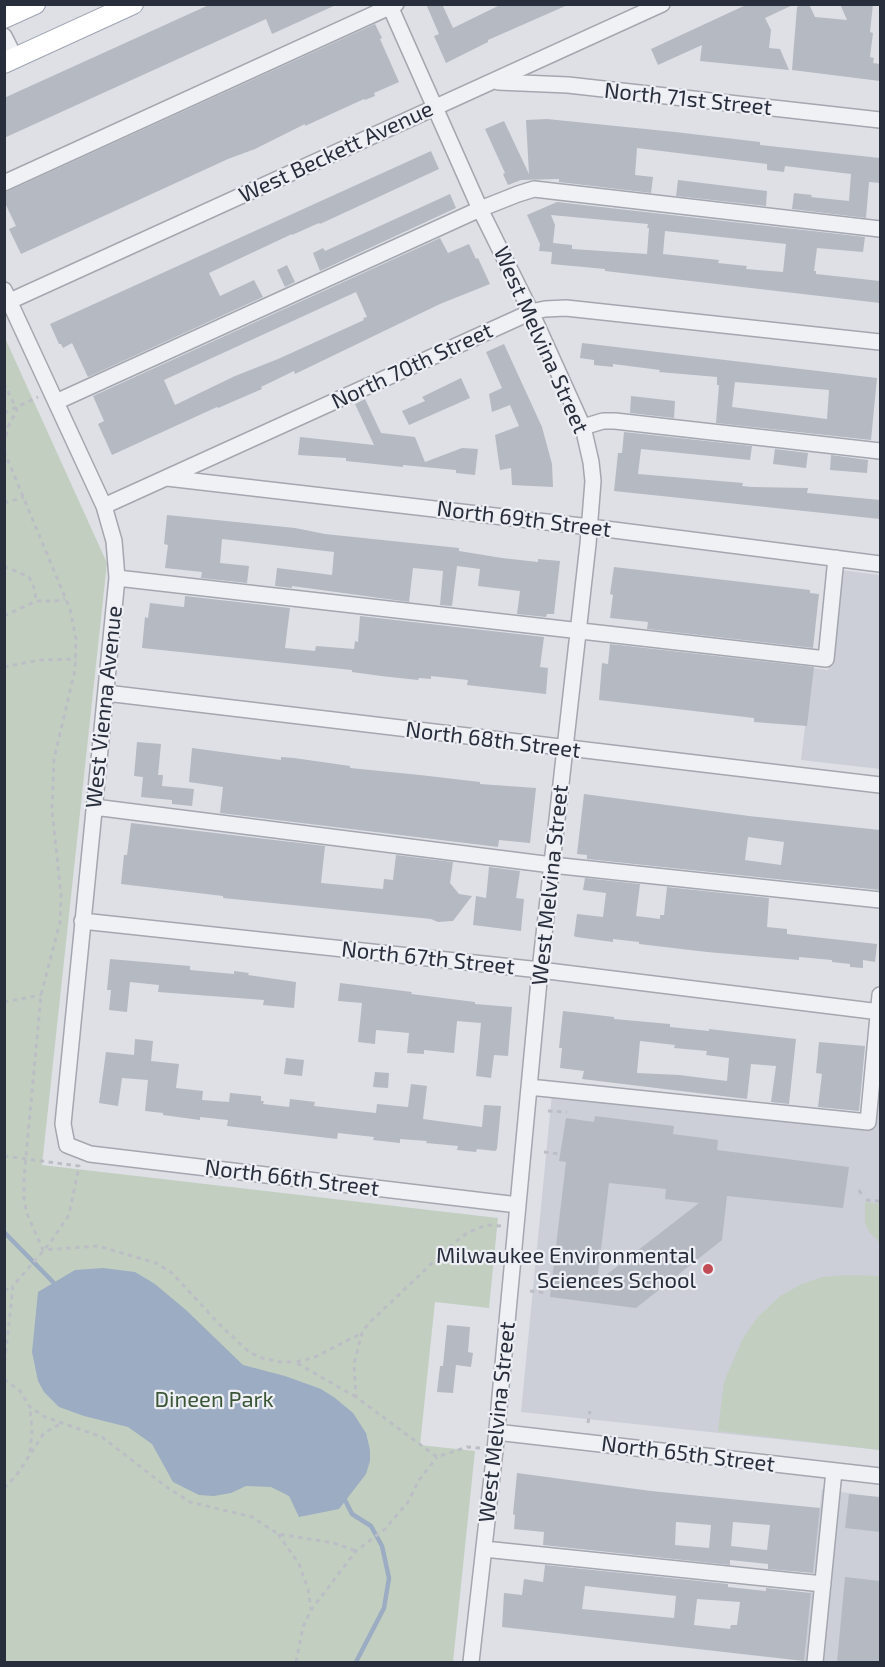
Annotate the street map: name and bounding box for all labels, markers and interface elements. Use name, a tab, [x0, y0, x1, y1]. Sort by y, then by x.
street label: North 71st Street	[603, 77, 773, 121]
street label: West Beckett Avenue	[235, 95, 437, 209]
street label: West Melvina Street	[488, 242, 594, 438]
street label: North 70th Street	[327, 317, 497, 415]
street label: North 69th Street	[435, 495, 613, 543]
street label: West Vienna Avenue	[80, 604, 128, 810]
street label: North 68th Street	[404, 716, 582, 764]
street label: West Melvina Street	[526, 783, 574, 987]
street label: North 67th Street	[340, 936, 516, 980]
street label: North 66th Street	[203, 1154, 381, 1202]
place label: Milwaukee Environmental Sciences School	[436, 1243, 696, 1294]
marker: Milwaukee Environmental Sciences School	[701, 1262, 715, 1276]
street label: West Melvina Street	[473, 1320, 521, 1524]
park label: Dineen Park	[154, 1387, 274, 1413]
street label: North 65th Street	[600, 1430, 776, 1478]

